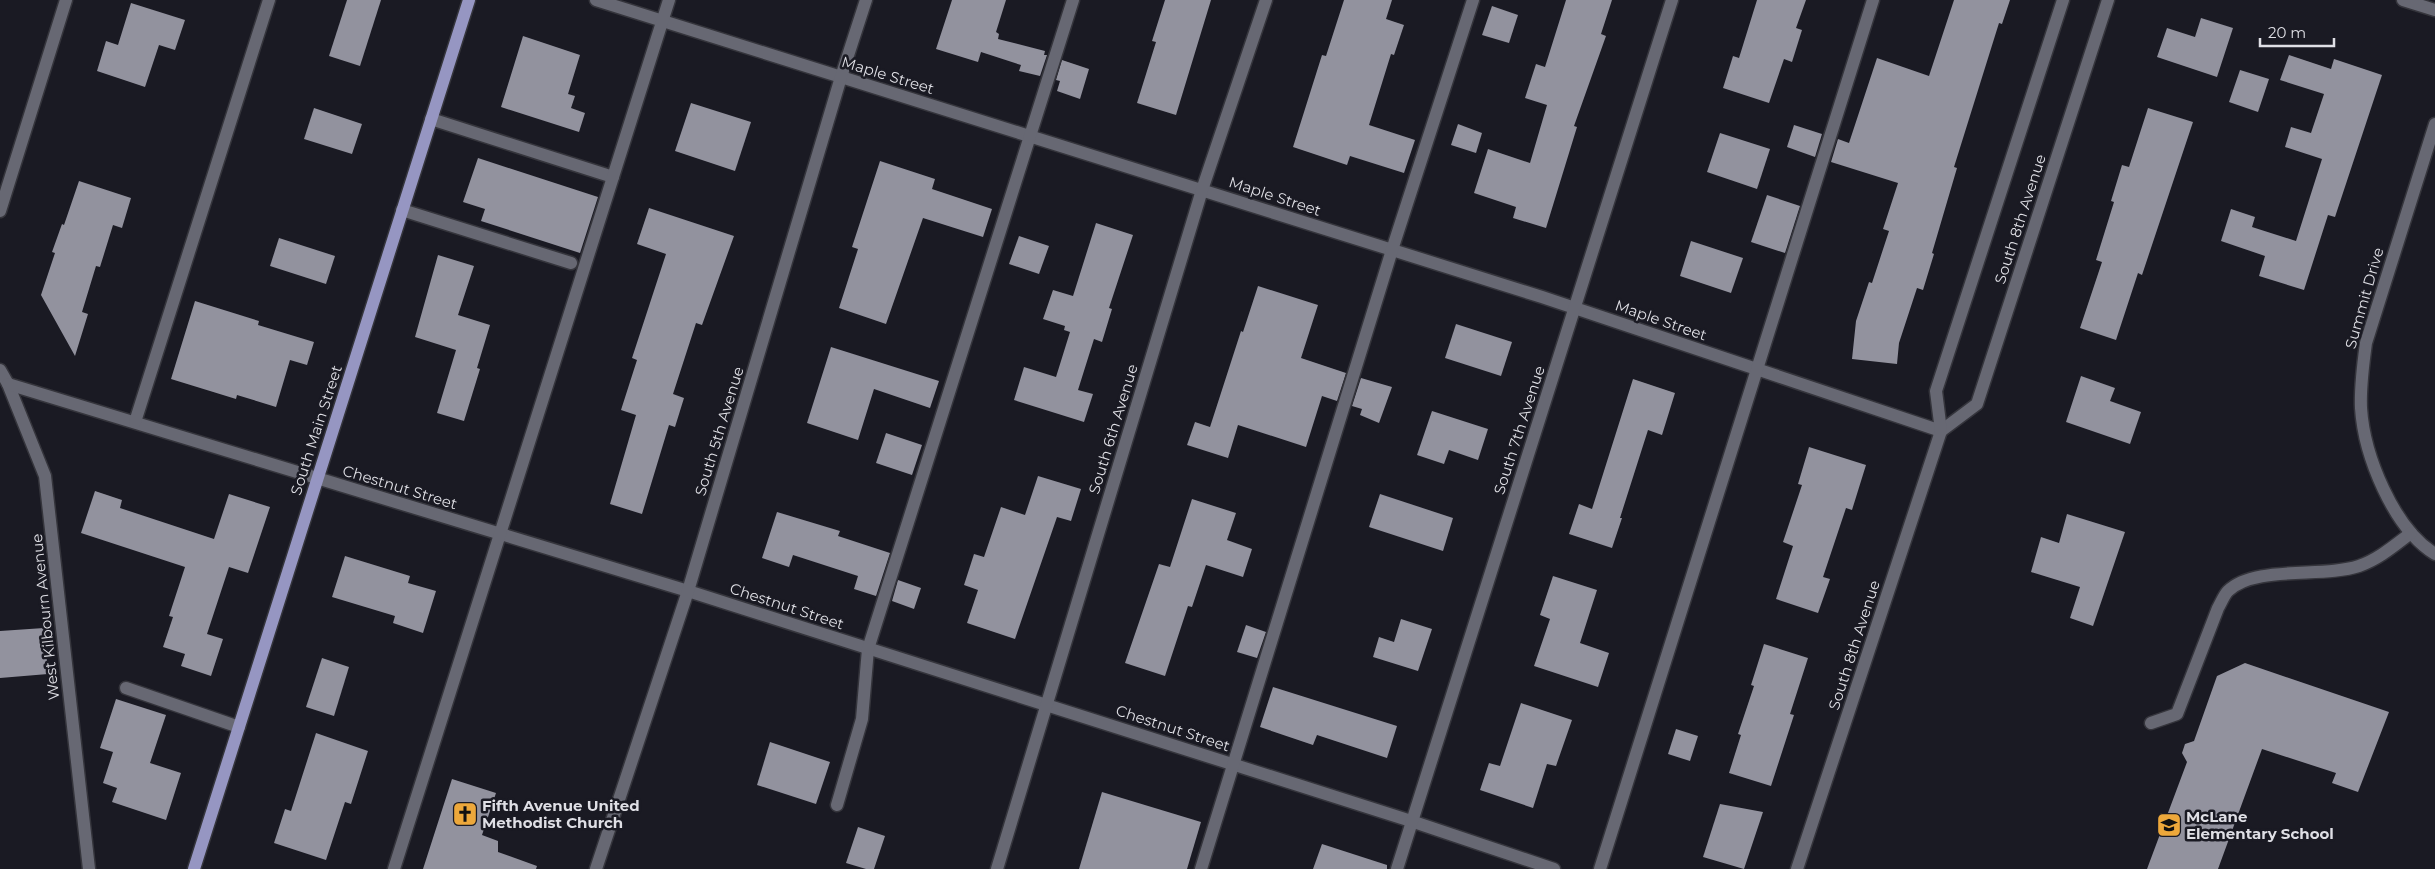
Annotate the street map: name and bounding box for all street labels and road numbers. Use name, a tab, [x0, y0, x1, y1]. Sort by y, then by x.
street label: Maple Street	[839, 52, 937, 98]
street label: South 8th Avenue	[1990, 152, 2050, 286]
street label: Maple Street	[1227, 172, 1323, 220]
street label: Summit Drive	[2340, 245, 2388, 351]
street label: Maple Street	[1613, 295, 1709, 345]
street label: South 6th Avenue	[1084, 362, 1142, 496]
street label: South Main Street	[286, 363, 346, 497]
street label: South 7th Avenue	[1489, 363, 1549, 497]
street label: South 5th Avenue	[690, 364, 748, 498]
street label: Chestnut Street	[340, 461, 460, 513]
street label: West Kilbourn Avenue	[27, 533, 63, 701]
street label: South 8th Avenue	[1824, 578, 1884, 712]
street label: Chestnut Street	[728, 579, 846, 633]
street label: Chestnut Street	[1114, 701, 1232, 755]

